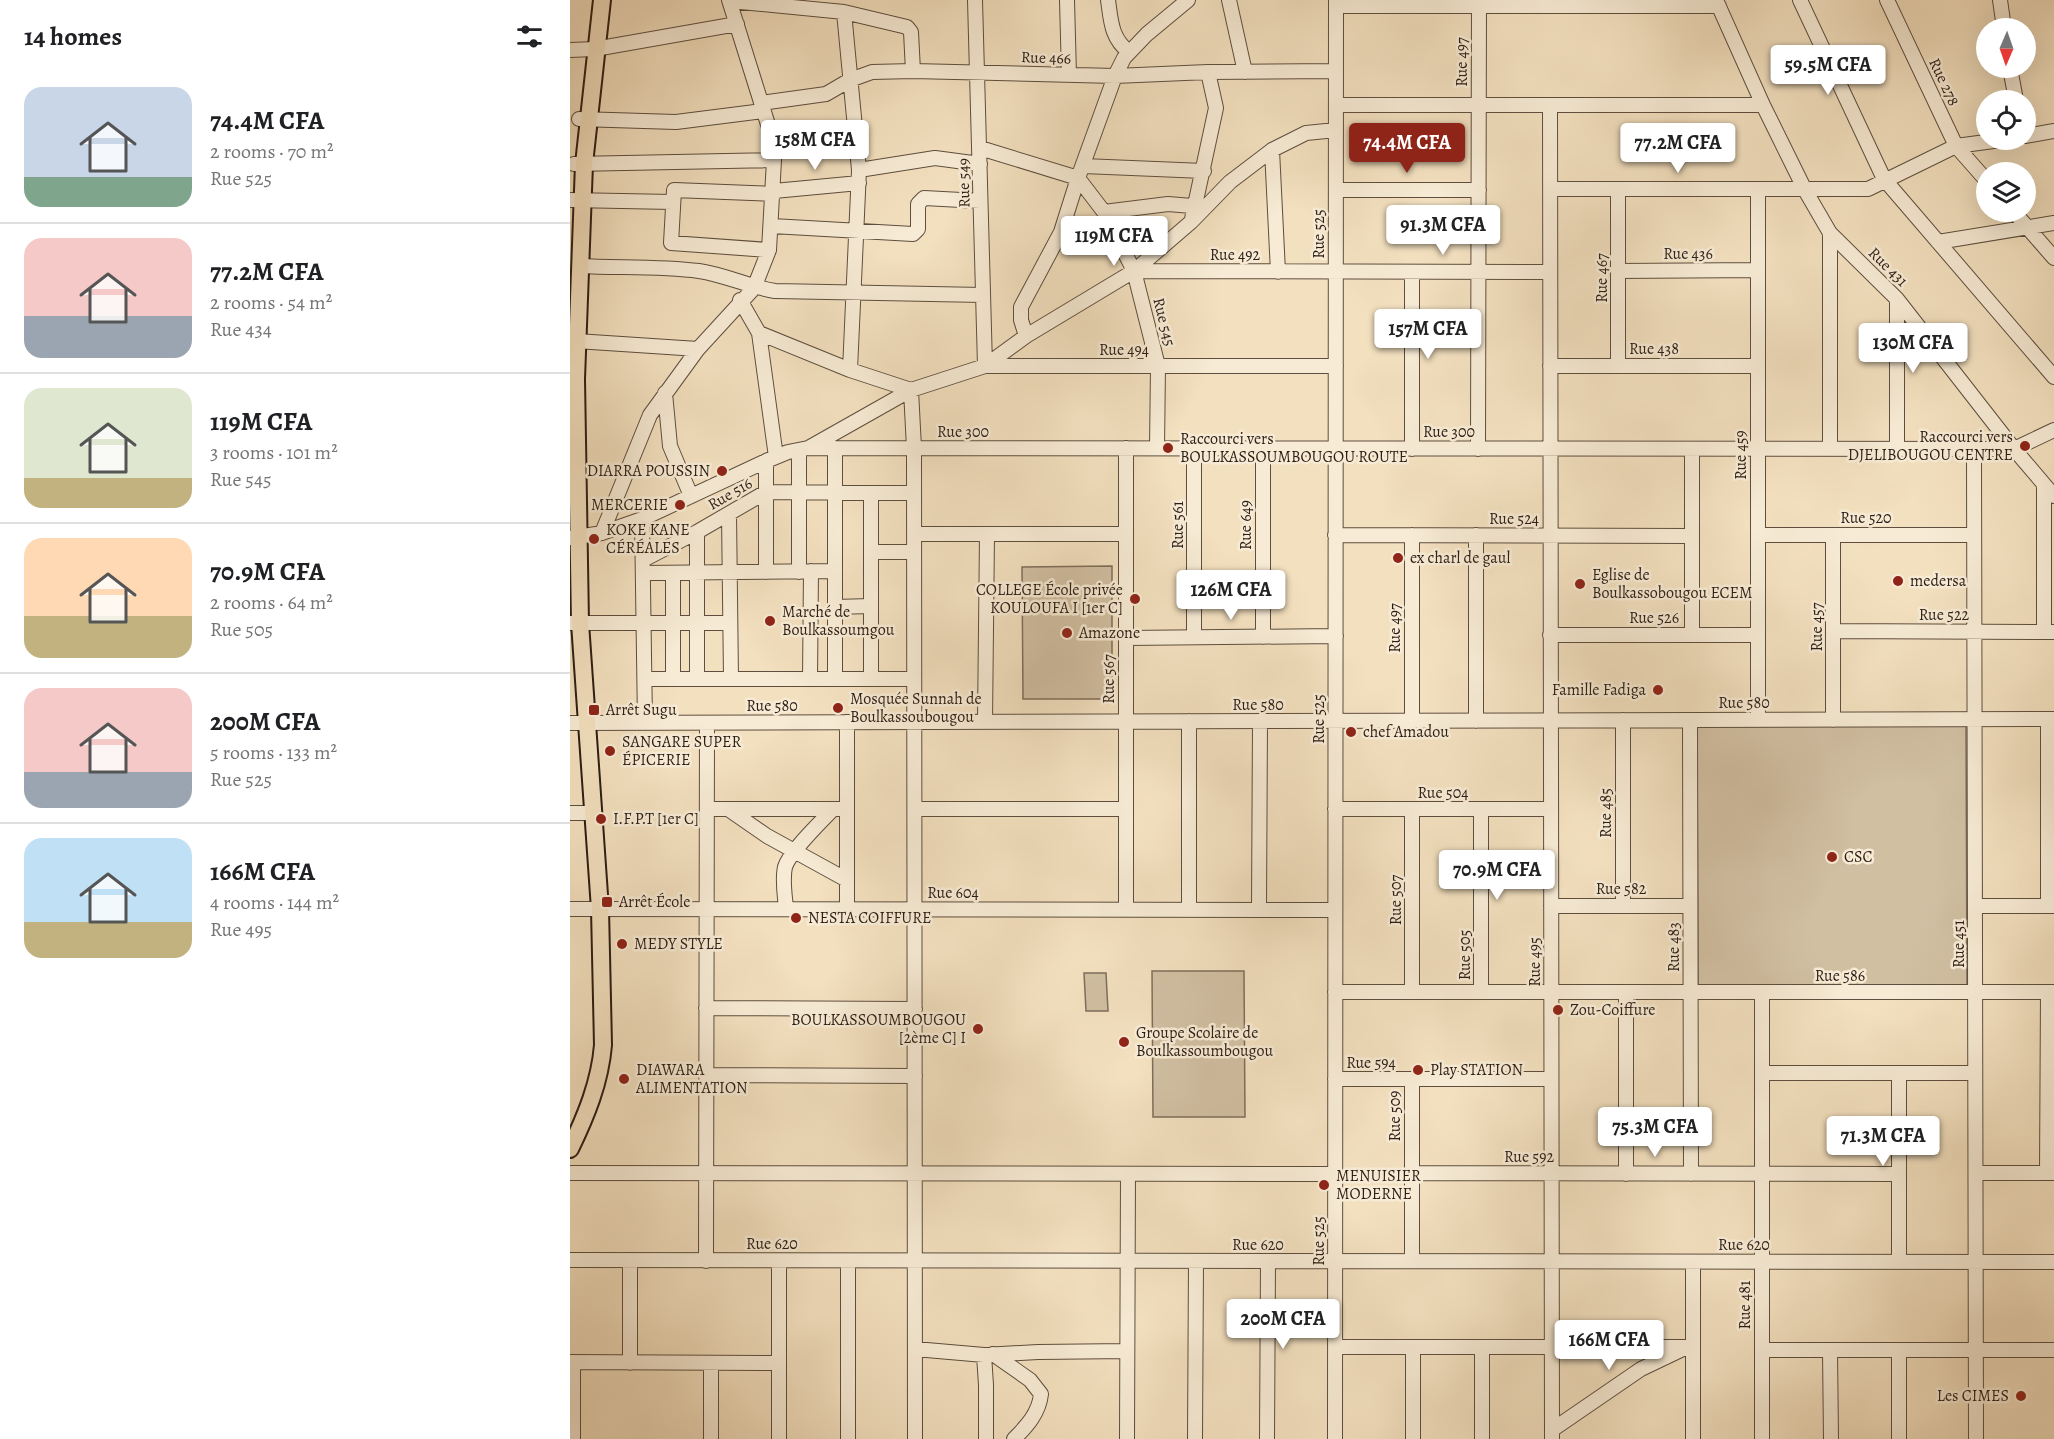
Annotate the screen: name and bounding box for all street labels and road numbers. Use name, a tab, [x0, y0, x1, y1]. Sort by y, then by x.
street label: Rue 497	[1451, 37, 1473, 87]
street label: Rue 466	[1020, 46, 1072, 70]
street label: Rue 278	[1923, 55, 1965, 109]
street label: Rue 549	[953, 158, 975, 208]
street label: Rue 525	[1308, 209, 1330, 259]
street label: Rue 431	[1863, 242, 1913, 292]
street label: Rue 436	[1663, 243, 1713, 265]
street label: Rue 492	[1210, 244, 1261, 266]
street label: Rue 467	[1591, 253, 1613, 303]
street label: Rue 545	[1147, 295, 1181, 349]
street label: Rue 438	[1629, 338, 1679, 360]
street label: Rue 494	[1099, 339, 1149, 361]
street label: Rue 300	[937, 421, 989, 443]
street label: Rue 300	[1423, 421, 1475, 443]
street label: Rue 459	[1730, 430, 1752, 480]
street label: Rue 516	[704, 472, 756, 516]
street label: Rue 561	[1167, 500, 1189, 549]
street label: Rue 649	[1235, 500, 1257, 550]
street label: Rue 520	[1840, 507, 1892, 529]
street label: Rue 524	[1489, 508, 1539, 530]
street label: Rue 457	[1806, 602, 1828, 652]
street label: Rue 497	[1384, 603, 1406, 653]
street label: Rue 522	[1919, 604, 1970, 626]
street label: Rue 526	[1629, 607, 1679, 629]
street label: Rue 567	[1098, 654, 1120, 704]
street label: Rue 580	[1718, 692, 1770, 714]
street label: Rue 580	[1232, 694, 1284, 716]
street label: Rue 525	[1308, 694, 1330, 744]
street label: Rue 580	[746, 695, 798, 717]
street label: Rue 504	[1418, 782, 1468, 804]
street label: Rue 485	[1595, 788, 1617, 838]
street label: Rue 507	[1385, 875, 1407, 925]
street label: Rue 582	[1596, 878, 1647, 900]
street label: Rue 604	[927, 882, 979, 904]
street label: Rue 451	[1948, 920, 1970, 968]
street label: Rue 483	[1663, 922, 1685, 972]
street label: Rue 505	[1454, 930, 1476, 980]
street label: Rue 495	[1524, 937, 1546, 987]
street label: Rue 586	[1815, 965, 1865, 987]
street label: Rue 594	[1346, 1052, 1396, 1074]
street label: Rue 509	[1384, 1091, 1406, 1141]
street label: Rue 592	[1504, 1146, 1554, 1168]
street label: Rue 525	[1308, 1216, 1330, 1266]
street label: Rue 620	[746, 1233, 798, 1255]
street label: Rue 620	[1232, 1234, 1284, 1256]
street label: Rue 620	[1718, 1234, 1770, 1256]
street label: Rue 481	[1734, 1280, 1756, 1329]

